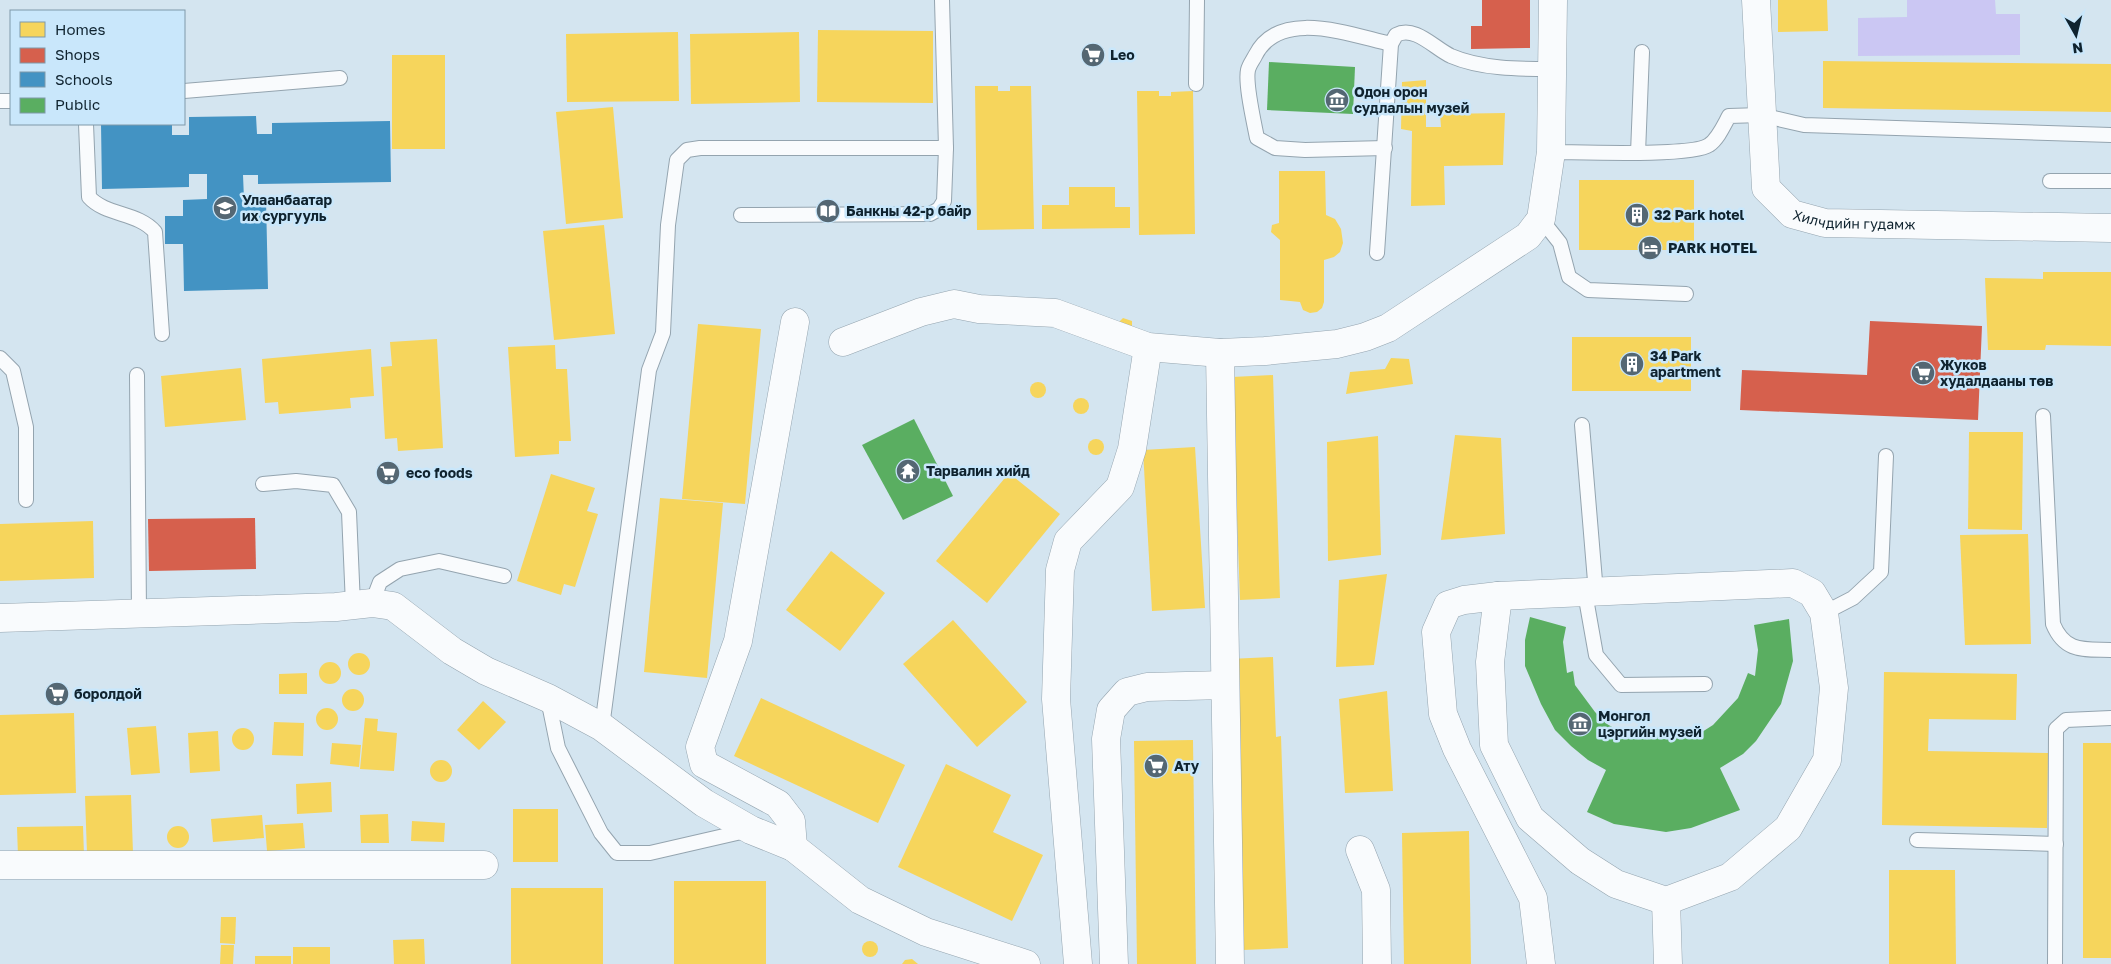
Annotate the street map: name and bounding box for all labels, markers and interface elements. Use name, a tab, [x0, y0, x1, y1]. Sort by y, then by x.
legend	[10, 10, 185, 125]
north arrow	[2051, 10, 2101, 60]
text: Homes	[55, 20, 105, 38]
text: N	[2071, 39, 2084, 58]
supermarket icon: Leo	[1080, 42, 1106, 68]
text: Shops	[55, 45, 100, 63]
place label: Leo	[1110, 46, 1135, 63]
text: Schools	[55, 70, 113, 88]
place label: Одон орон судлалын музей	[1354, 83, 1469, 116]
museum icon: Одон орон судлалын музей	[1324, 87, 1350, 113]
text: Public	[55, 95, 100, 113]
place label: Улаанбаатар их сургууль	[242, 191, 332, 224]
school or university icon: Улаанбаатар их сургууль	[212, 195, 238, 221]
library icon: Банкны 42-р байр	[815, 198, 841, 224]
place label: Банкны 42-р байр	[846, 202, 972, 219]
building icon: 32 Park hotel	[1624, 202, 1650, 228]
place label: 32 Park hotel	[1654, 206, 1745, 223]
street label: Хилчдийн гудамж	[1791, 206, 1916, 233]
hotel icon: PARK HOTEL	[1637, 235, 1663, 261]
place label: PARK HOTEL	[1668, 239, 1757, 256]
place label: 34 Park apartment	[1650, 347, 1721, 380]
building icon: 34 Park apartment	[1619, 351, 1645, 377]
place label: Жуков худалдааны төв	[1940, 356, 2053, 389]
supermarket icon: Жуков худалдааны төв	[1910, 360, 1936, 386]
temple icon: Тарвалин хийд	[895, 458, 921, 484]
supermarket icon: eco foods	[375, 460, 401, 486]
place label: Тарвалин хийд	[926, 462, 1030, 479]
place label: eco foods	[406, 464, 473, 481]
supermarket icon: боролдой	[44, 681, 70, 707]
place label: боролдой	[74, 685, 142, 702]
place label: Монгол цэргийн музей	[1598, 707, 1702, 740]
museum icon: Монгол цэргийн музей	[1567, 711, 1593, 737]
supermarket icon: Ату	[1143, 753, 1169, 779]
place label: Ату	[1174, 757, 1200, 774]

